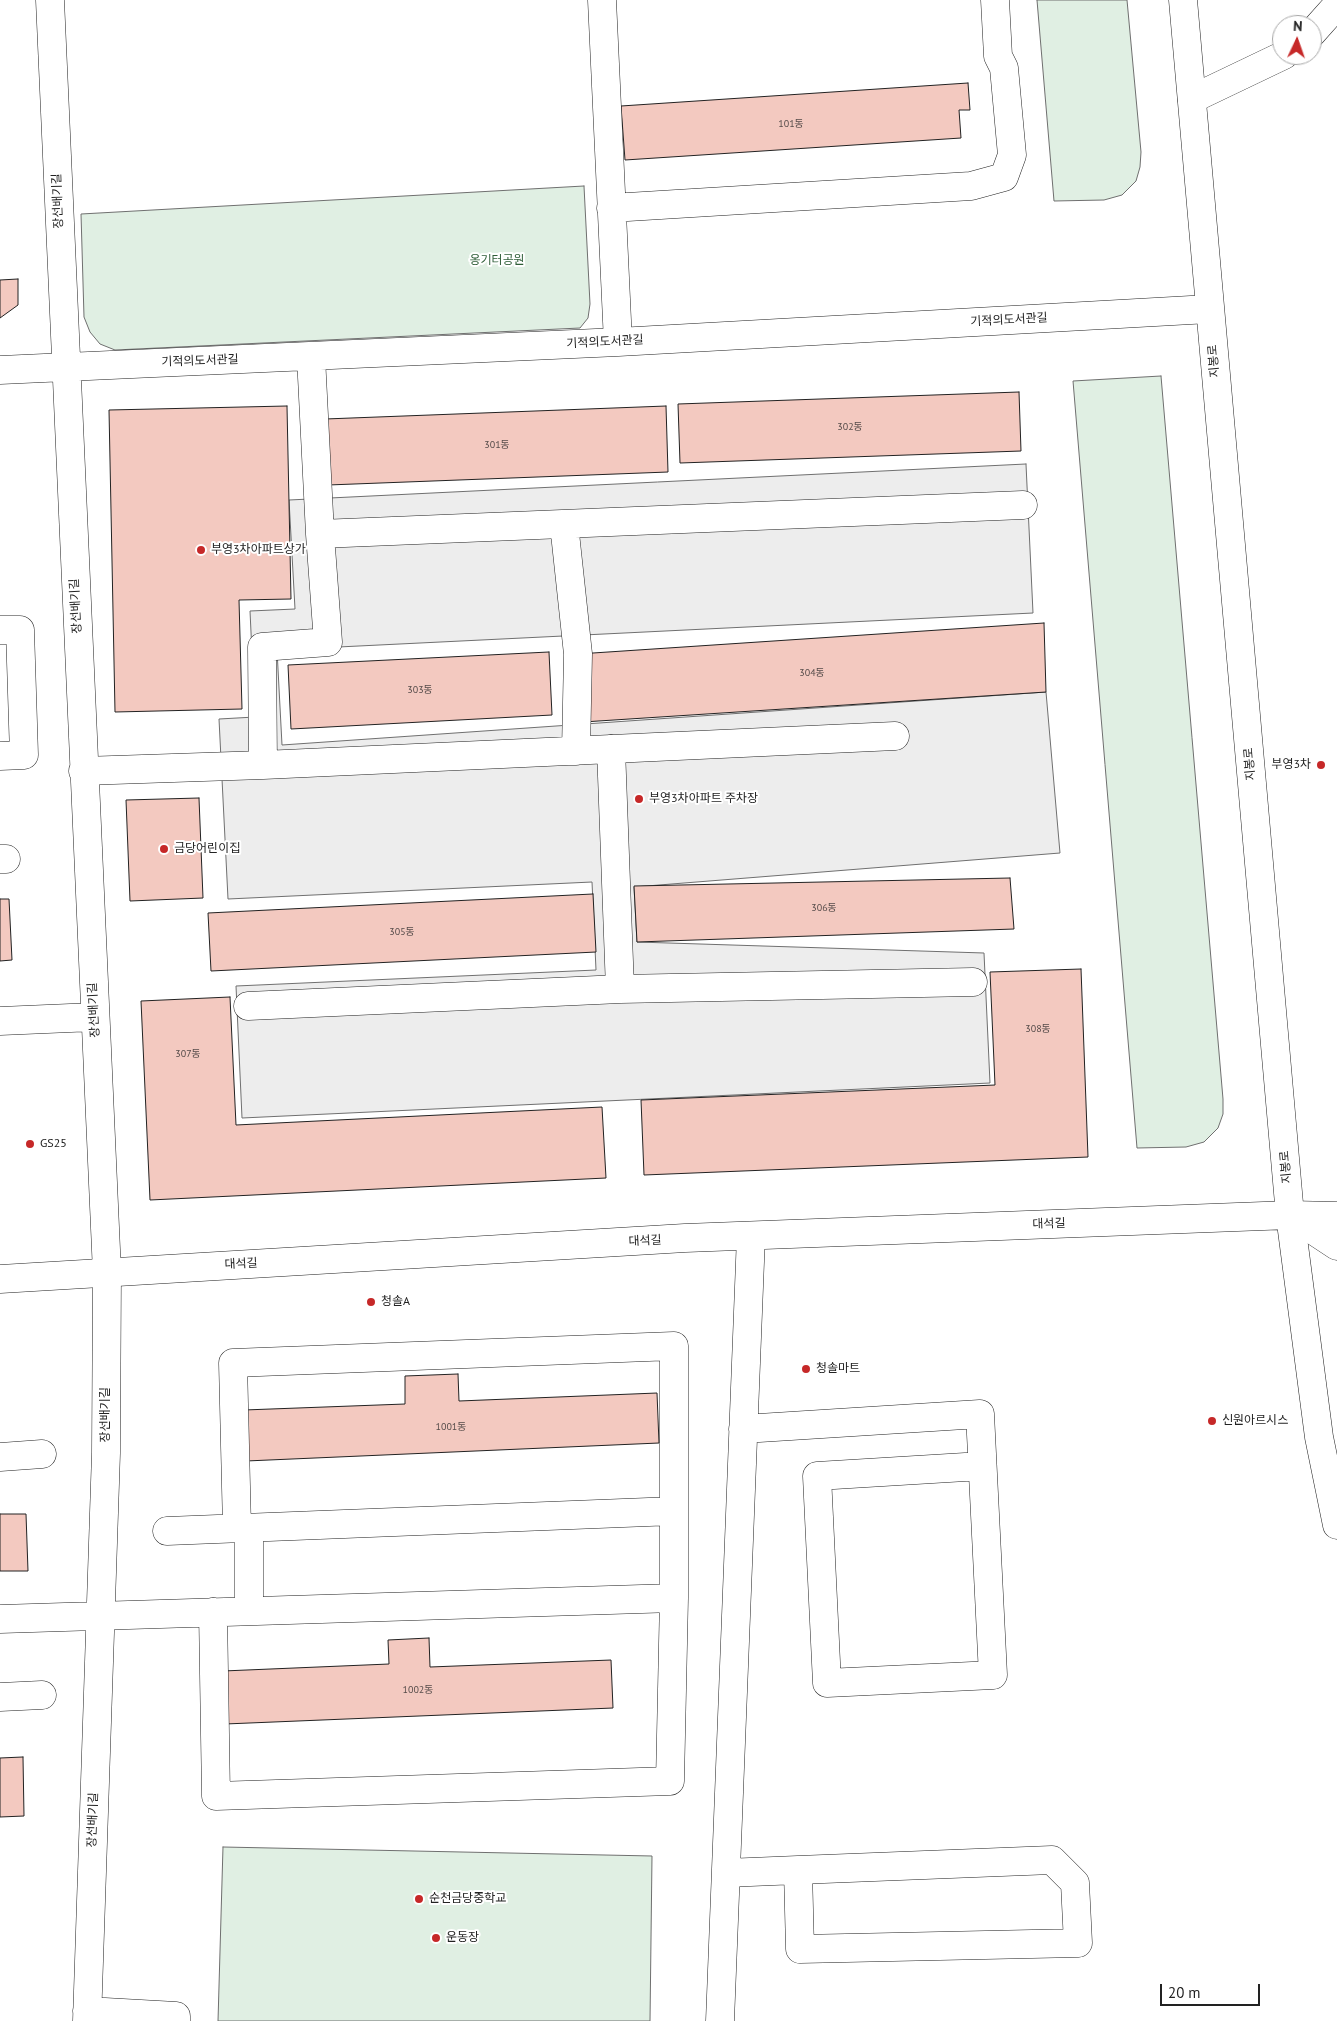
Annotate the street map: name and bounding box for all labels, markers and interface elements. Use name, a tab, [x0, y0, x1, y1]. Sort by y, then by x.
north arrow	[1272, 15, 1322, 65]
text: N	[1293, 17, 1303, 35]
house number: 101동	[778, 118, 804, 130]
street label: 장선배기길	[50, 173, 66, 229]
park label: 옹기터공원	[469, 254, 525, 268]
street label: 기적의도서관길	[970, 311, 1048, 329]
street label: 기적의도서관길	[566, 333, 644, 351]
street label: 지봉로	[1205, 344, 1223, 378]
street label: 기적의도서관길	[161, 352, 239, 370]
house number: 302동	[837, 421, 863, 433]
house number: 301동	[484, 439, 510, 451]
place label: 부영3차아파트상가	[211, 543, 306, 557]
marker: 부영3차아파트상가	[195, 544, 207, 556]
street label: 장선배기길	[67, 578, 85, 634]
house number: 304동	[799, 667, 825, 679]
house number: 303동	[407, 684, 433, 696]
street label: 지봉로	[1241, 747, 1259, 781]
place label: 부영3차	[1271, 758, 1311, 772]
marker: 부영3차	[1315, 759, 1327, 771]
place label: 부영3차아파트 주차장	[649, 792, 758, 806]
marker: 부영3차아파트 주차장	[633, 793, 645, 805]
place label: 금당어린이집	[174, 842, 240, 856]
marker: 금당어린이집	[158, 843, 170, 855]
house number: 306동	[811, 902, 837, 914]
house number: 305동	[389, 926, 415, 938]
street label: 장선배기길	[85, 982, 103, 1038]
house number: 308동	[1025, 1023, 1051, 1035]
house number: 307동	[175, 1048, 201, 1060]
place label: GS25	[40, 1137, 67, 1151]
marker: GS25	[24, 1138, 36, 1150]
street label: 지봉로	[1277, 1150, 1295, 1184]
street label: 대석길	[1032, 1216, 1066, 1232]
street label: 대석길	[628, 1233, 662, 1249]
street label: 대석길	[224, 1256, 258, 1272]
place label: 청솔A	[381, 1295, 410, 1309]
marker: 청솔A	[365, 1296, 377, 1308]
place label: 청솔마트	[816, 1362, 860, 1376]
marker: 청솔마트	[800, 1363, 812, 1375]
street label: 장선배기길	[99, 1387, 113, 1443]
place label: 신원아르시스	[1222, 1414, 1288, 1428]
marker: 신원아르시스	[1206, 1415, 1218, 1427]
house number: 1001동	[436, 1421, 466, 1433]
house number: 1002동	[403, 1684, 433, 1696]
street label: 장선배기길	[85, 1792, 101, 1848]
place label: 순천금당중학교	[429, 1892, 506, 1906]
marker: 순천금당중학교	[413, 1893, 425, 1905]
place label: 운동장	[446, 1931, 479, 1945]
marker: 운동장	[430, 1932, 442, 1944]
scale bar	[1162, 1974, 1262, 2006]
text: 20 m	[1168, 1983, 1201, 2002]

